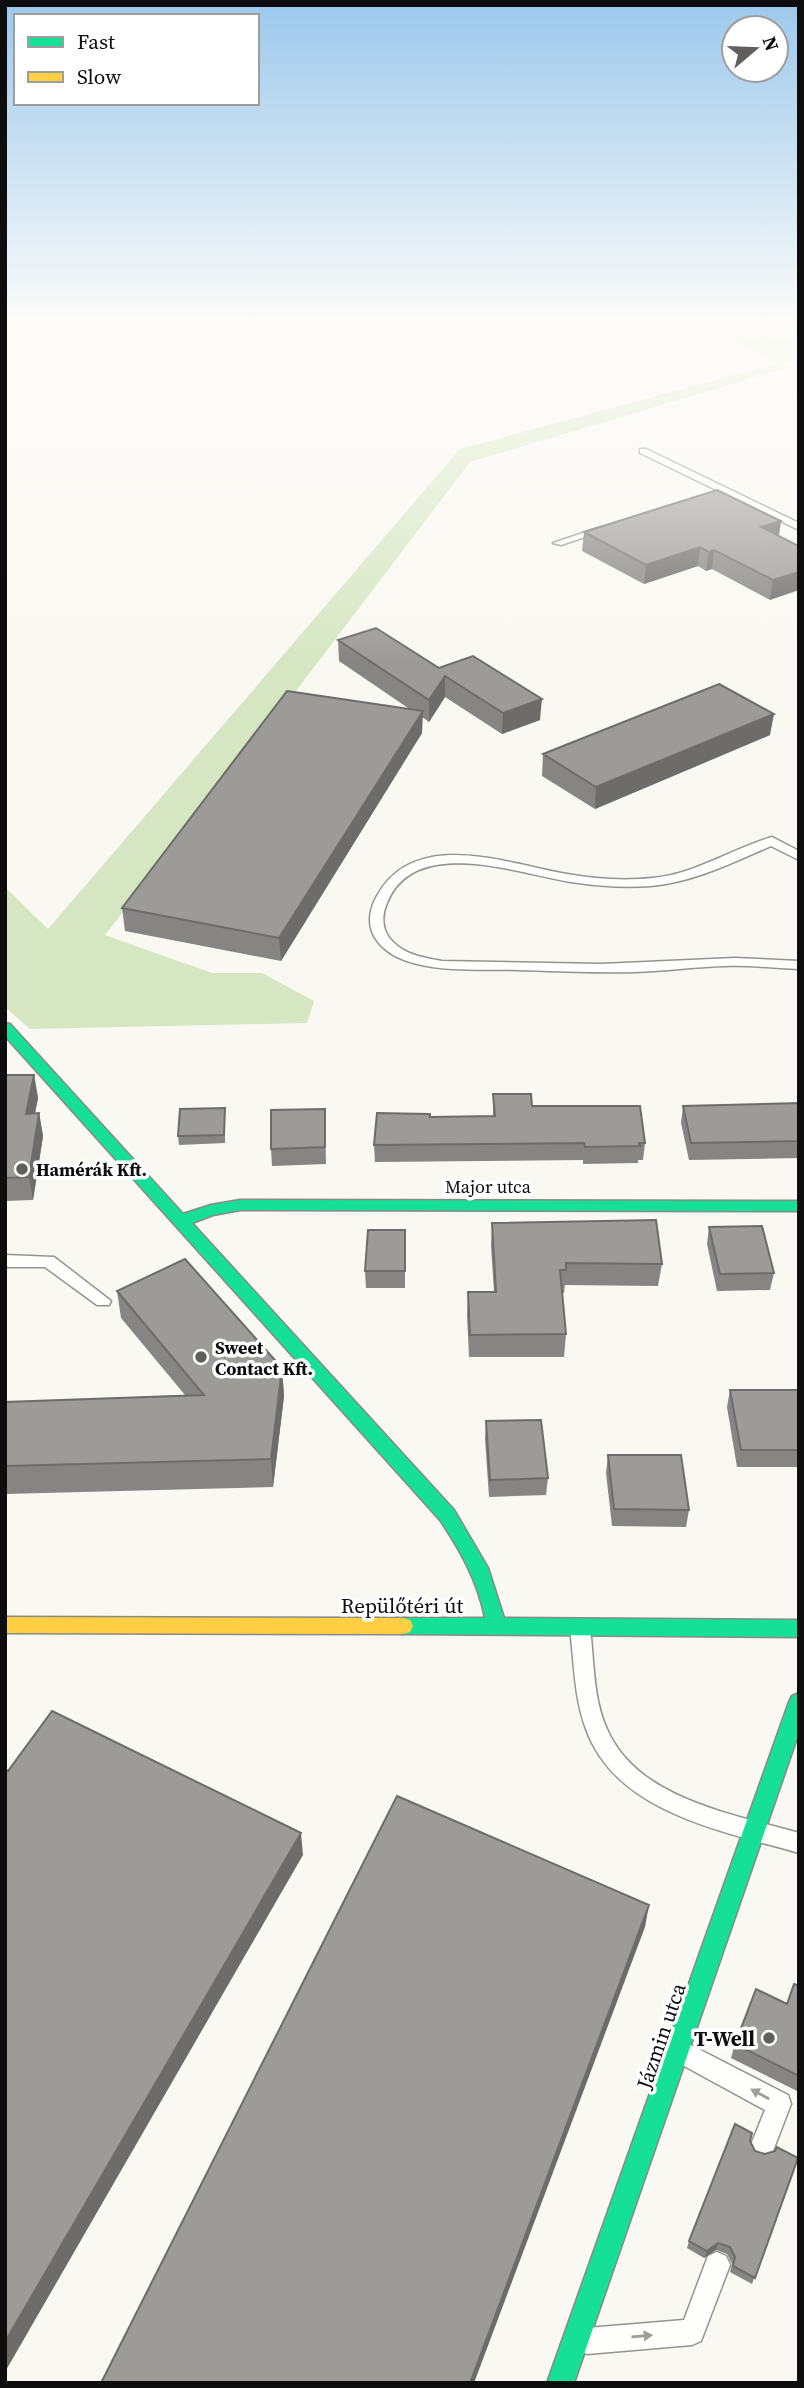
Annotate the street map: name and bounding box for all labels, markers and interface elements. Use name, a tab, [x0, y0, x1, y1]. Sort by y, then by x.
legend	[14, 14, 259, 105]
north arrow	[720, 14, 790, 84]
text: Fast	[77, 27, 115, 56]
text: N	[757, 33, 786, 54]
text: Slow	[77, 62, 121, 91]
place label: Hamérák Kft.	[36, 1157, 147, 1182]
marker: Hamérák Kft.	[14, 1161, 30, 1177]
street label: Major utca	[445, 1174, 532, 1199]
place label: Sweet Contact Kft.	[215, 1335, 313, 1381]
marker: Sweet Contact Kft.	[193, 1349, 209, 1365]
street label: Repülőtéri út	[341, 1591, 463, 1620]
street label: Jázmin utca	[629, 1979, 693, 2094]
place label: T-Well	[694, 2024, 755, 2053]
marker: T-Well	[761, 2030, 777, 2046]
one-way arrow	[750, 2088, 770, 2099]
one-way arrow	[631, 2330, 653, 2341]

